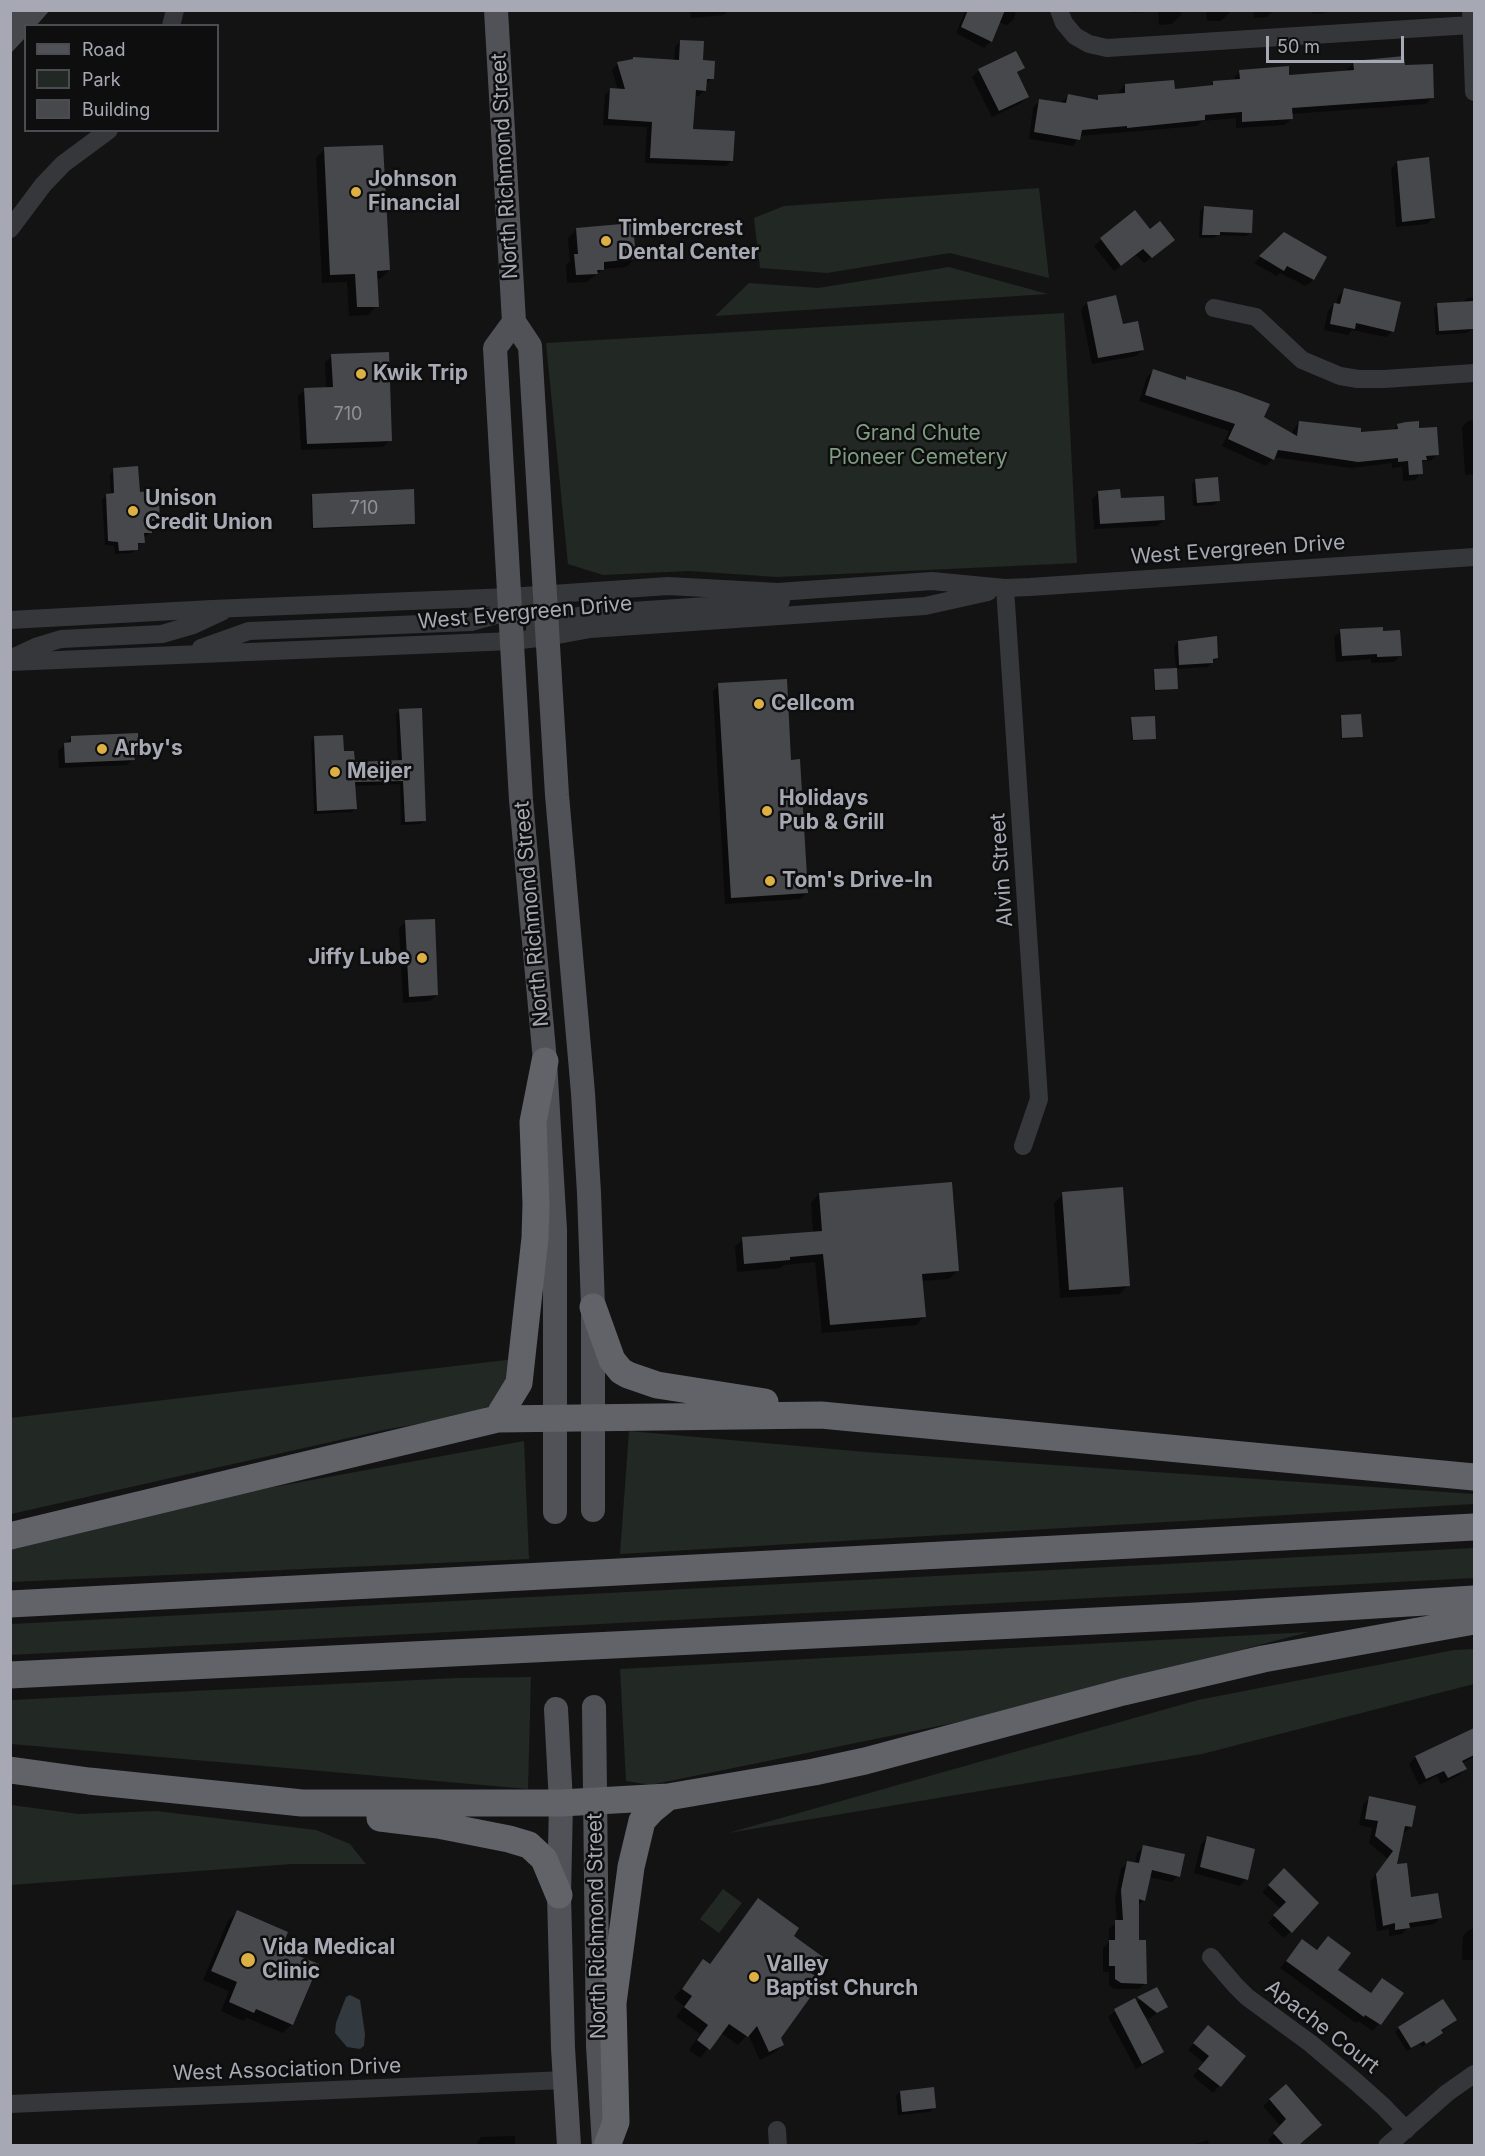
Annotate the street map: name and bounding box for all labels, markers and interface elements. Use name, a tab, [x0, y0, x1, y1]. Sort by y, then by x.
legend	[24, 24, 219, 132]
scale bar	[1269, 24, 1407, 62]
text: 50 m	[1277, 36, 1320, 57]
text: Road	[82, 39, 125, 60]
street label: North Richmond Street	[486, 52, 524, 280]
text: Park	[82, 69, 121, 90]
text: Building	[82, 99, 150, 120]
place label: Johnson Financial	[368, 167, 460, 217]
marker: Johnson Financial	[349, 185, 363, 199]
place label: Timbercrest Dental Center	[618, 216, 759, 266]
marker: Timbercrest Dental Center	[599, 234, 613, 248]
place label: Kwik Trip	[373, 361, 468, 387]
marker: Kwik Trip	[354, 367, 368, 381]
house number: 710	[334, 404, 362, 426]
park label: Grand Chute Pioneer Cemetery	[829, 421, 1007, 471]
place label: Unison Credit Union	[145, 486, 273, 536]
house number: 710	[350, 498, 378, 520]
marker: Unison Credit Union	[126, 504, 140, 518]
street label: West Evergreen Drive	[1130, 530, 1346, 570]
street label: West Evergreen Drive	[417, 591, 633, 635]
place label: Cellcom	[771, 691, 855, 717]
marker: Cellcom	[752, 697, 766, 711]
place label: Arby's	[114, 736, 183, 762]
marker: Arby's	[95, 742, 109, 756]
place label: Meijer	[347, 759, 412, 785]
marker: Meijer	[328, 765, 342, 779]
place label: Holidays Pub & Grill	[779, 786, 885, 836]
street label: North Richmond Street	[510, 800, 554, 1028]
marker: Holidays Pub & Grill	[760, 804, 774, 818]
street label: Alvin Street	[985, 812, 1019, 928]
place label: Tom's Drive-In	[782, 868, 933, 894]
marker: Tom's Drive-In	[763, 874, 777, 888]
place label: Jiffy Lube	[308, 945, 410, 971]
marker: Jiffy Lube	[415, 951, 429, 965]
street label: North Richmond Street	[582, 1813, 612, 2039]
place label: Vida Medical Clinic	[262, 1935, 395, 1985]
marker: Vida Medical Clinic	[239, 1951, 257, 1969]
place label: Valley Baptist Church	[766, 1952, 918, 2002]
marker: Valley Baptist Church	[747, 1970, 761, 1984]
street label: Apache Court	[1260, 1975, 1384, 2079]
street label: West Association Drive	[172, 2053, 402, 2087]

